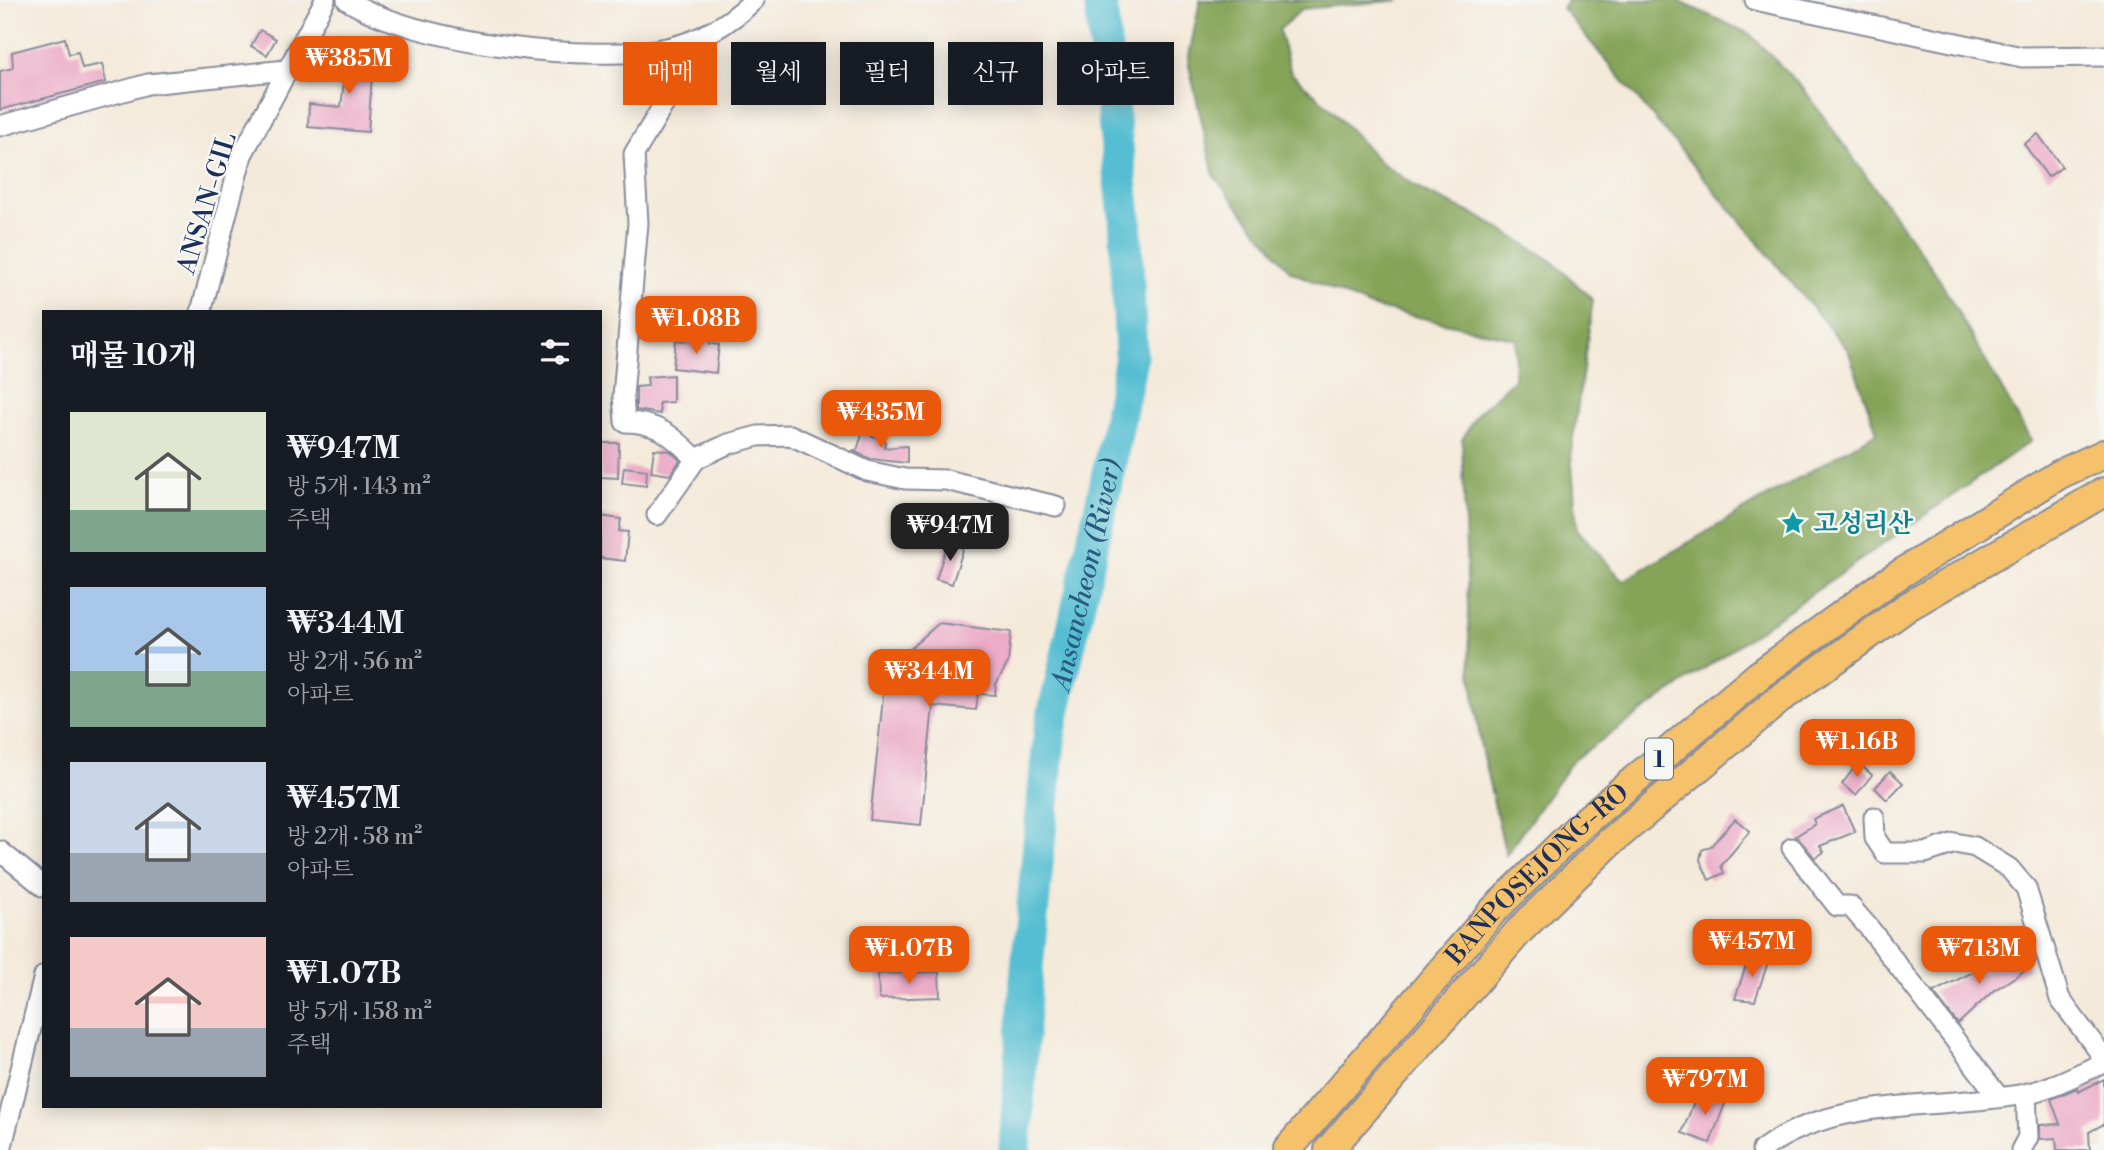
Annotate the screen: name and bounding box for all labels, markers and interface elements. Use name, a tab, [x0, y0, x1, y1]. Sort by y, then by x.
pin: ₩385M	[300, 36, 398, 96]
chip: 매매	[623, 42, 717, 105]
chip: 월세	[731, 42, 826, 105]
chip: 필터	[840, 42, 934, 105]
chip: 신규	[948, 42, 1043, 105]
chip: 아파트	[1057, 42, 1174, 105]
text: ₩385M	[305, 45, 393, 73]
street label: ANSAN-GIL	[170, 129, 244, 279]
pin: ₩1.08B	[639, 296, 753, 356]
text: ₩1.08B	[651, 305, 741, 333]
icon: filters	[536, 333, 574, 371]
text: 매물 10개	[70, 337, 197, 375]
pin: ₩435M	[832, 391, 930, 450]
text: ₩435M	[837, 399, 925, 427]
text: ₩947M	[287, 430, 400, 468]
icon: home	[126, 440, 210, 524]
water label: Ansancheon (River)	[1043, 456, 1129, 697]
text: 방 5개 · 143 m²	[287, 473, 430, 501]
pin: ₩947M	[901, 504, 999, 563]
text: 주택	[287, 506, 331, 534]
place label: 고성리산	[1813, 508, 1913, 540]
place icon: 고성리산	[1779, 509, 1807, 537]
text: ₩947M	[907, 512, 993, 540]
text: ₩344M	[287, 605, 404, 643]
icon: home	[126, 615, 210, 699]
text: 방 2개 · 56 m²	[287, 648, 422, 676]
pin: ₩344M	[880, 650, 978, 709]
text: ₩344M	[884, 658, 974, 686]
text: 아파트	[287, 681, 354, 709]
pin: ₩1.16B	[1800, 720, 1914, 779]
text: ₩1.16B	[1816, 728, 1898, 756]
road number: 1	[1645, 738, 1673, 780]
street label: BANPOSEJONG-RO	[1438, 777, 1635, 972]
text: ₩457M	[287, 780, 400, 818]
icon: home	[126, 790, 210, 874]
text: 방 2개 · 58 m²	[287, 823, 422, 851]
text: 아파트	[287, 856, 354, 884]
pin: ₩457M	[1703, 920, 1801, 979]
pin: ₩1.07B	[852, 926, 966, 986]
pin: ₩713M	[1930, 926, 2028, 986]
text: ₩457M	[1709, 928, 1795, 956]
text: ₩1.07B	[865, 935, 953, 963]
text: ₩713M	[1937, 935, 2021, 963]
text: ₩1.07B	[287, 955, 402, 993]
icon: home	[126, 965, 210, 1049]
text: 방 5개 · 158 m²	[287, 998, 432, 1026]
text: 주택	[287, 1031, 331, 1059]
pin: ₩797M	[1656, 1058, 1754, 1117]
text: ₩797M	[1662, 1066, 1748, 1094]

